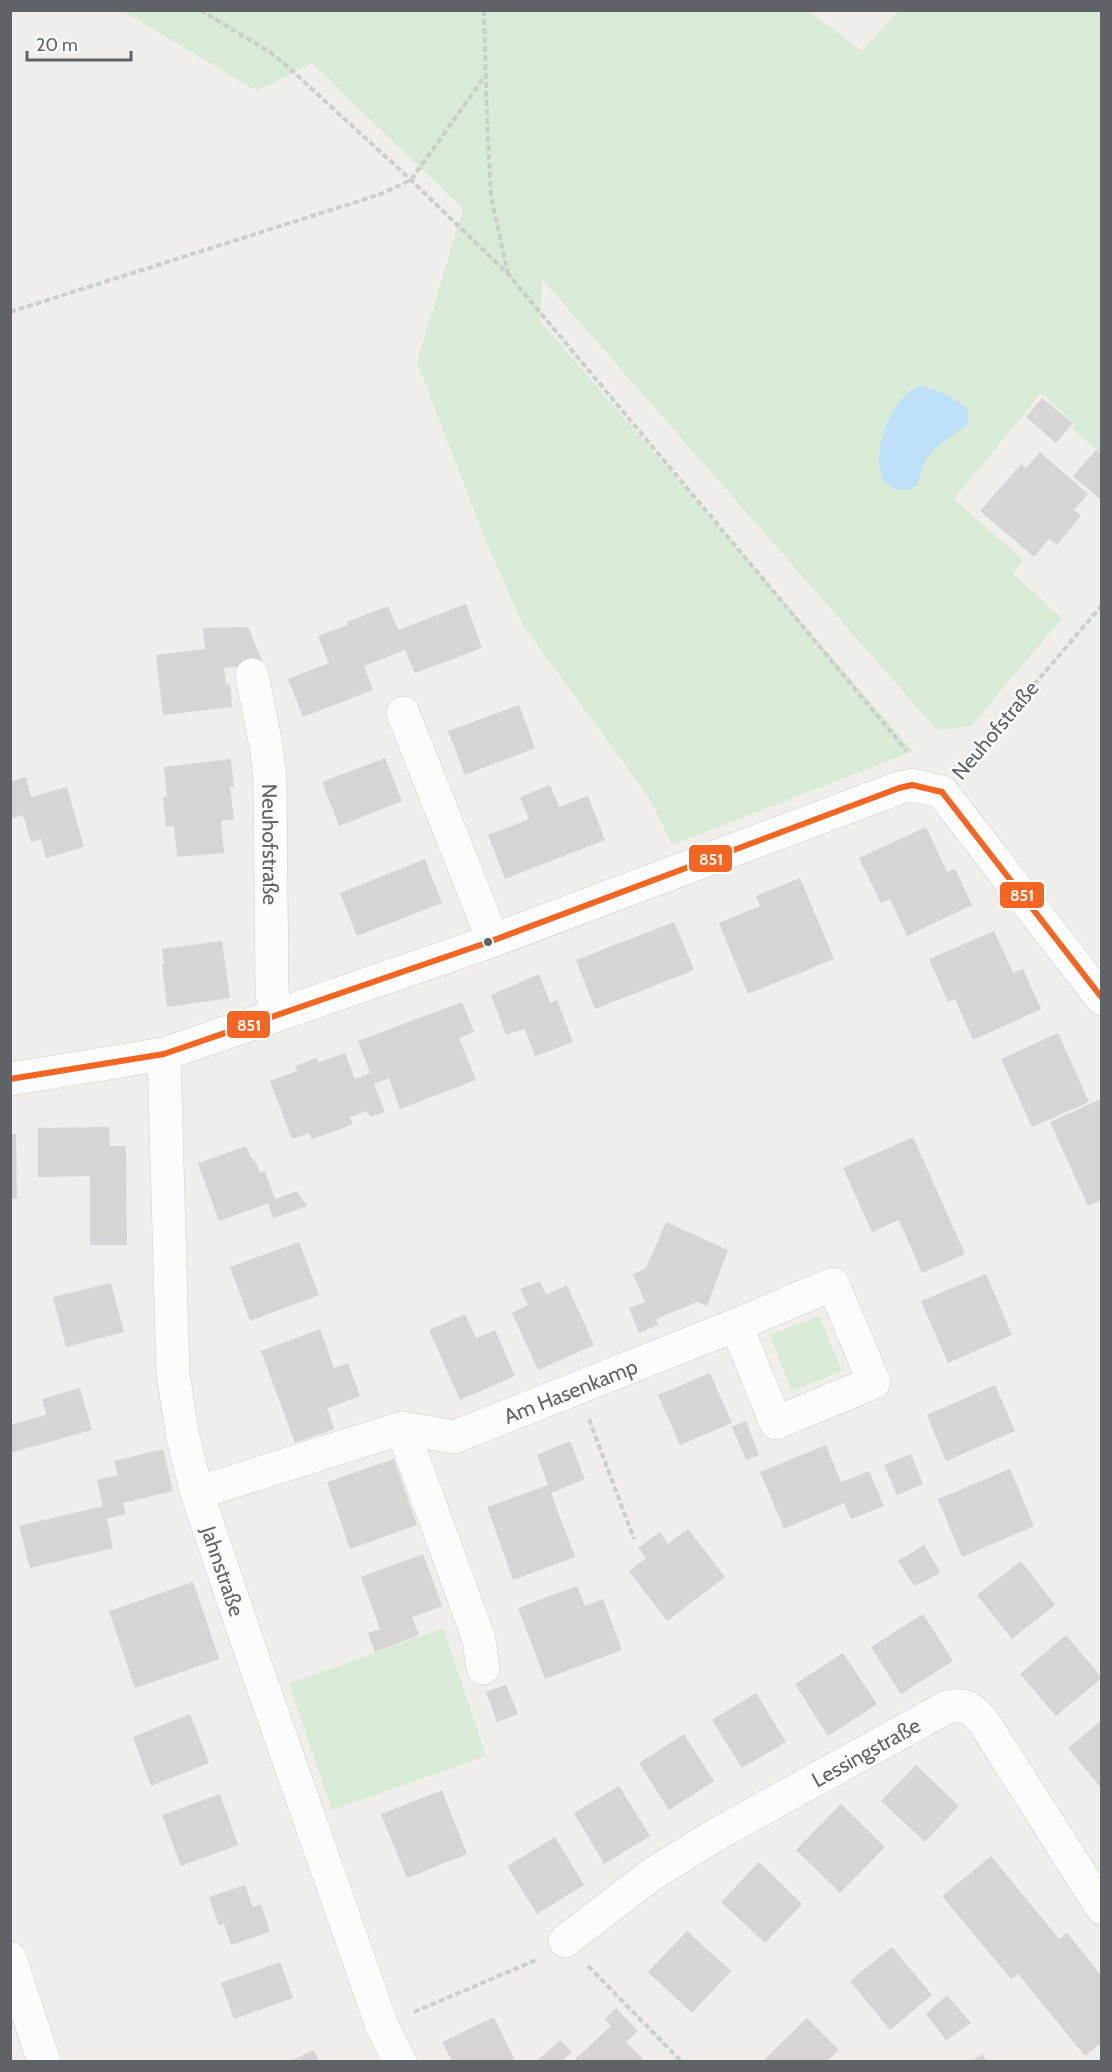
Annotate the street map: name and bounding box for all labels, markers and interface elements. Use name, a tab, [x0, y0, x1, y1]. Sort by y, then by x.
scale bar	[27, 24, 130, 62]
text: 20 m	[36, 34, 78, 56]
street label: Neuhofstraße	[946, 675, 1044, 784]
street label: Neuhofstraße	[258, 784, 284, 905]
line badge: 851	[688, 844, 733, 873]
text: 851	[699, 850, 723, 869]
line badge: 851	[999, 881, 1045, 909]
text: 851	[1010, 886, 1034, 905]
unlabelled marker	[482, 936, 494, 948]
line badge: 851	[226, 1010, 271, 1039]
text: 851	[237, 1016, 261, 1035]
street label: Am Hasenkamp	[500, 1353, 641, 1429]
street label: Jahnstraße	[196, 1522, 250, 1620]
street label: Lessingstraße	[807, 1712, 925, 1792]

